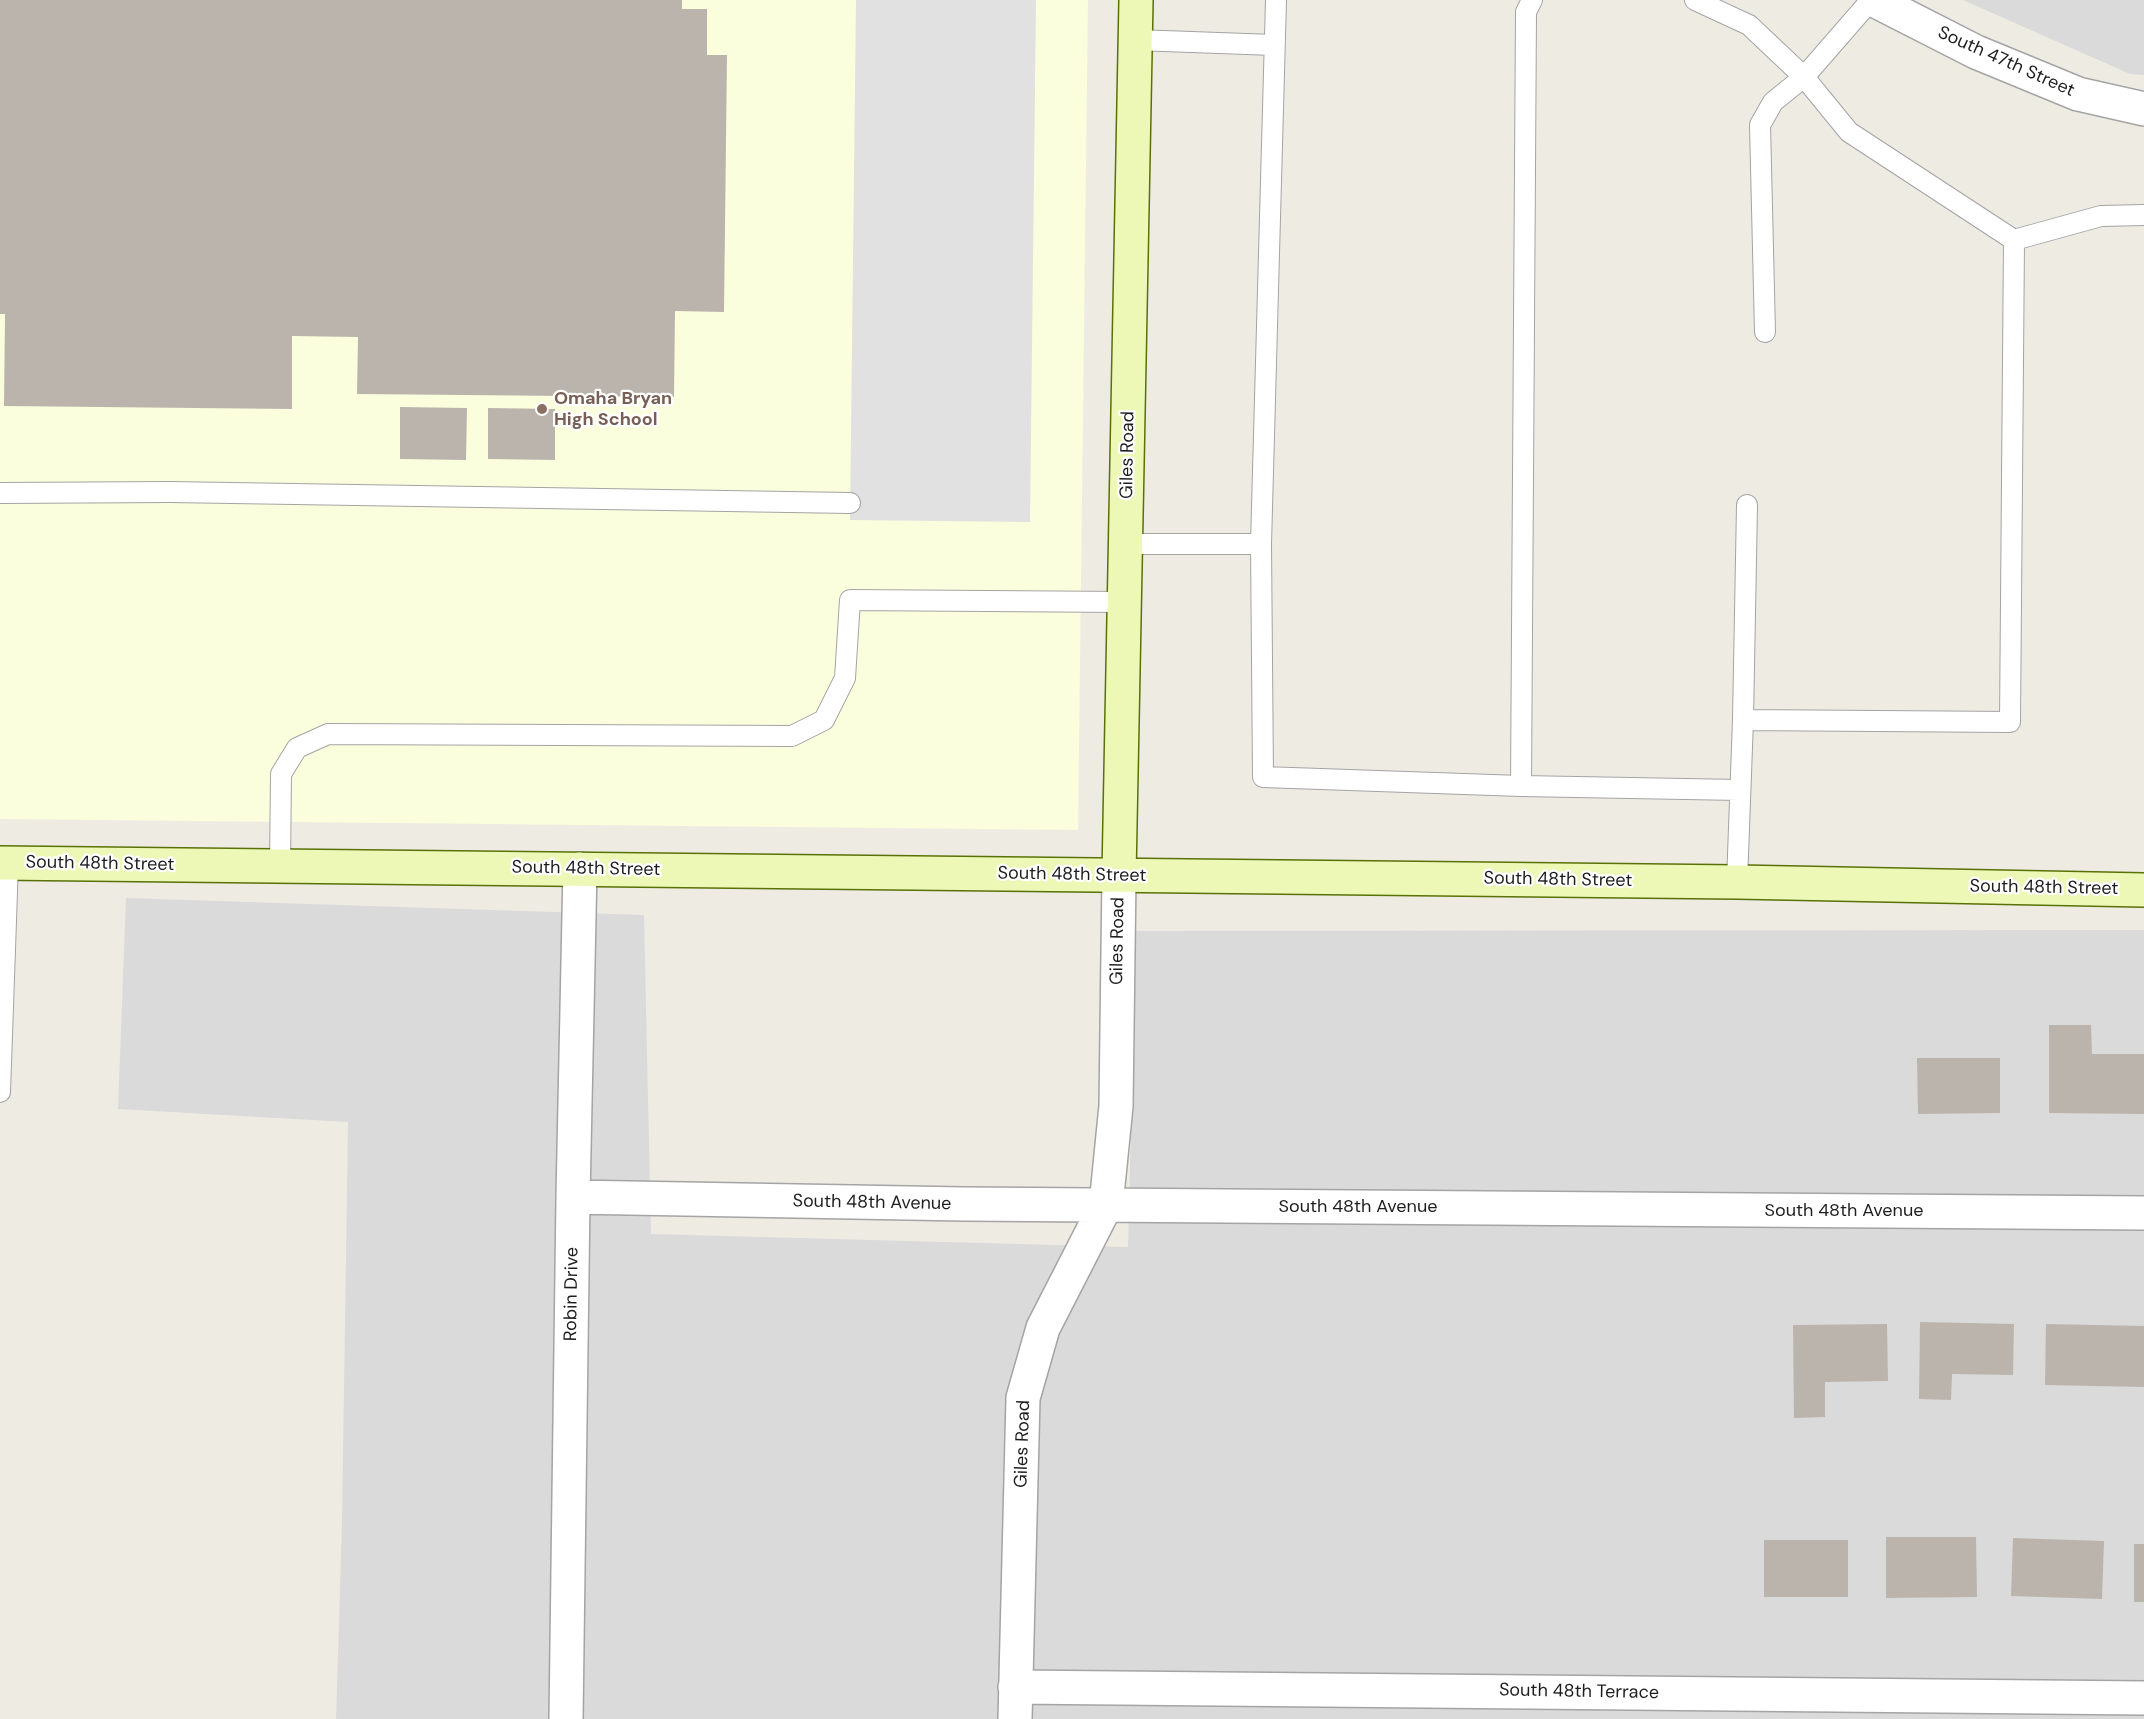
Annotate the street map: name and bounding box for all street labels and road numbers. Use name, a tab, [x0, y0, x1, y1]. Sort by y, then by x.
street label: South 47th Street	[1934, 22, 2078, 102]
street label: Giles Road	[1116, 411, 1140, 499]
street label: South 48th Street	[25, 852, 175, 876]
street label: South 48th Street	[511, 857, 661, 881]
street label: South 48th Street	[997, 863, 1147, 887]
street label: South 48th Street	[1483, 868, 1633, 892]
street label: South 48th Street	[1969, 876, 2119, 900]
street label: Giles Road	[1106, 897, 1130, 985]
street label: South 48th Avenue	[792, 1191, 952, 1215]
street label: South 48th Avenue	[1279, 1196, 1437, 1218]
street label: South 48th Avenue	[1765, 1200, 1923, 1222]
street label: Robin Drive	[560, 1247, 584, 1341]
street label: Giles Road	[1011, 1400, 1035, 1488]
street label: South 48th Terrace	[1499, 1680, 1659, 1704]

